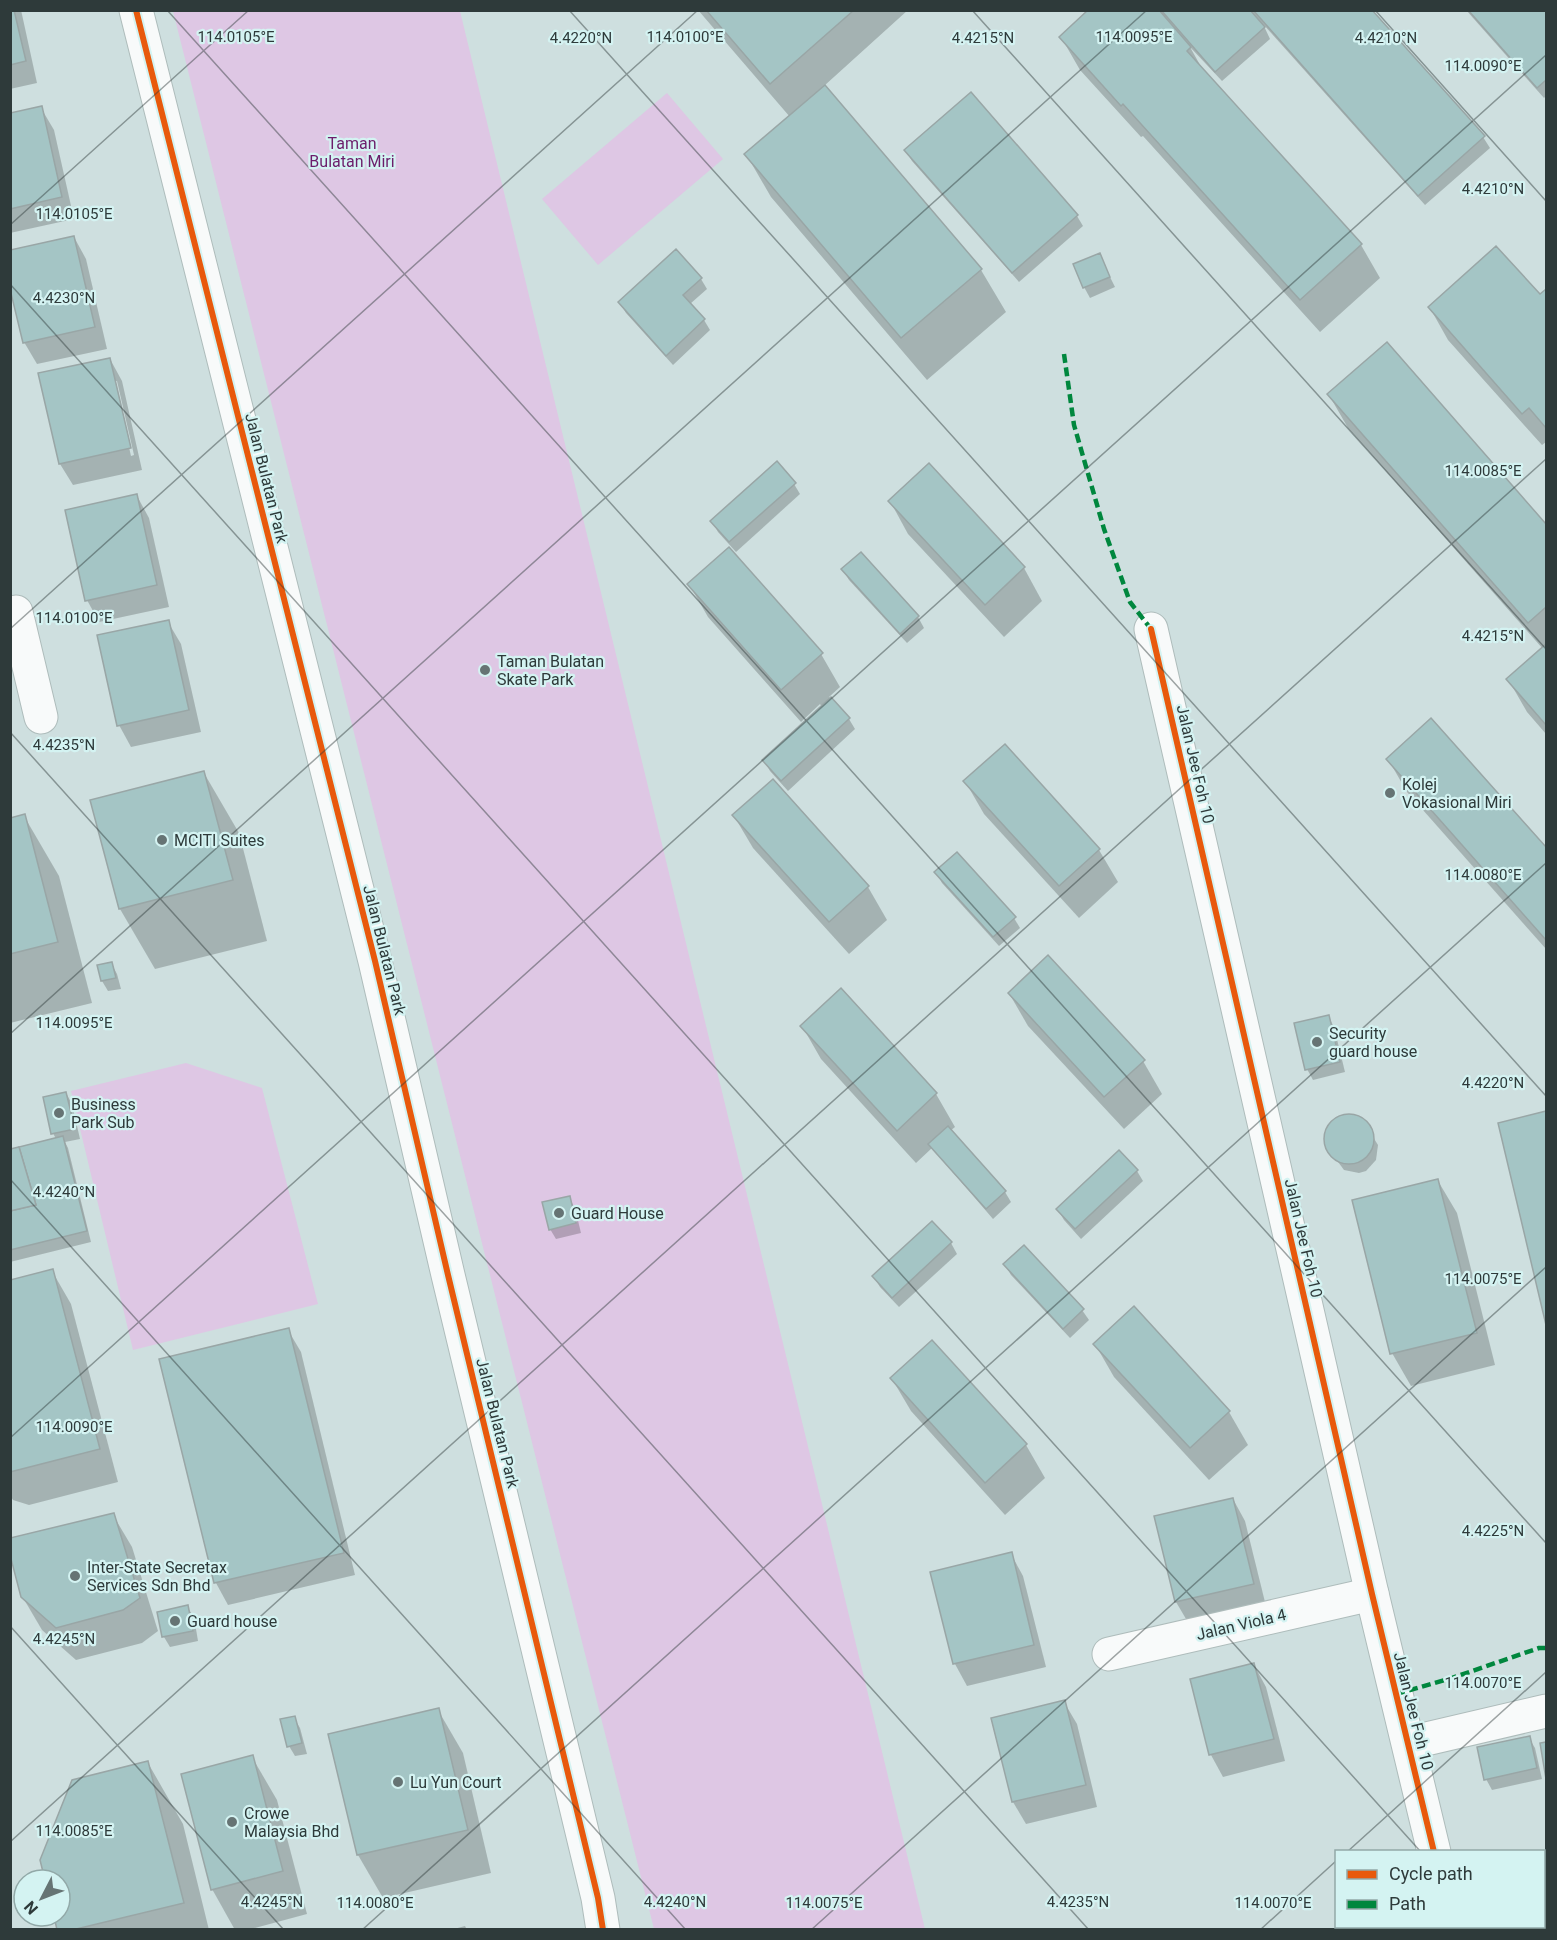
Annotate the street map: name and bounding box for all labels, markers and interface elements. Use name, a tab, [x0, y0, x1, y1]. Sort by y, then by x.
text: 114.0105°E	[197, 28, 275, 46]
text: 114.0100°E	[646, 28, 724, 46]
text: 114.0095°E	[1095, 28, 1173, 46]
text: 4.4220°N	[550, 29, 612, 47]
text: 4.4215°N	[952, 29, 1014, 47]
text: 4.4210°N	[1355, 29, 1417, 47]
text: 114.0090°E	[1444, 57, 1522, 75]
park label: Taman Bulatan Miri	[309, 134, 395, 171]
text: 4.4210°N	[1462, 180, 1524, 198]
text: 114.0105°E	[35, 205, 113, 223]
text: 4.4230°N	[33, 289, 95, 307]
street label: Jalan Bulatan Park	[241, 411, 292, 546]
text: 114.0085°E	[1444, 462, 1522, 480]
text: 114.0100°E	[35, 609, 113, 627]
text: 4.4215°N	[1462, 627, 1524, 645]
place label: Taman Bulatan Skate Park	[497, 652, 604, 689]
marker: Taman Bulatan Skate Park	[478, 663, 492, 677]
street label: Jalan Jee Foh 10	[1173, 703, 1218, 825]
text: 4.4235°N	[33, 736, 95, 754]
place label: Kolej Vokasional Miri	[1402, 775, 1512, 812]
marker: Kolej Vokasional Miri	[1383, 786, 1397, 800]
place label: MCITI Suites	[174, 831, 265, 850]
marker: MCITI Suites	[155, 833, 169, 847]
text: 114.0080°E	[1444, 866, 1522, 884]
street label: Jalan Bulatan Park	[359, 883, 410, 1018]
text: 114.0095°E	[35, 1014, 113, 1032]
place label: Security guard house	[1329, 1024, 1417, 1061]
marker: Security guard house	[1310, 1035, 1324, 1049]
text: 4.4220°N	[1462, 1074, 1524, 1092]
place label: Business Park Sub	[71, 1095, 136, 1132]
marker: Business Park Sub	[52, 1106, 66, 1120]
street label: Jalan Jee Foh 10	[1281, 1177, 1326, 1299]
text: 4.4240°N	[33, 1183, 95, 1201]
place label: Guard House	[571, 1204, 664, 1223]
marker: Guard House	[552, 1206, 566, 1220]
text: 114.0075°E	[1444, 1270, 1522, 1288]
street label: Jalan Bulatan Park	[472, 1356, 523, 1491]
text: 114.0090°E	[35, 1418, 113, 1436]
text: 4.4225°N	[1462, 1522, 1524, 1540]
place label: Inter-State Secretax Services Sdn Bhd	[87, 1558, 227, 1595]
marker: Inter-State Secretax Services Sdn Bhd	[68, 1569, 82, 1583]
street label: Jalan Viola 4	[1194, 1605, 1288, 1644]
place label: Guard house	[187, 1612, 277, 1631]
marker: Guard house	[168, 1614, 182, 1628]
text: 4.4245°N	[33, 1630, 95, 1648]
street label: Jalan Jee Foh 10	[1390, 1650, 1437, 1772]
text: 114.0070°E	[1444, 1674, 1522, 1692]
place label: Lu Yun Court	[410, 1773, 501, 1792]
marker: Lu Yun Court	[391, 1775, 405, 1789]
place label: Crowe Malaysia Bhd	[244, 1804, 339, 1841]
marker: Crowe Malaysia Bhd	[225, 1815, 239, 1829]
text: 114.0085°E	[35, 1822, 113, 1840]
legend	[1335, 1850, 1545, 1928]
text: Cycle path	[1389, 1863, 1473, 1884]
north arrow	[12, 1868, 72, 1928]
text: 4.4245°N	[241, 1893, 303, 1911]
text: 4.4240°N	[644, 1893, 706, 1911]
text: 4.4235°N	[1047, 1893, 1109, 1911]
text: Path	[1389, 1893, 1426, 1914]
text: 114.0080°E	[336, 1894, 414, 1912]
text: 114.0075°E	[785, 1894, 863, 1912]
text: 114.0070°E	[1234, 1894, 1312, 1912]
text: N	[20, 1897, 42, 1918]

